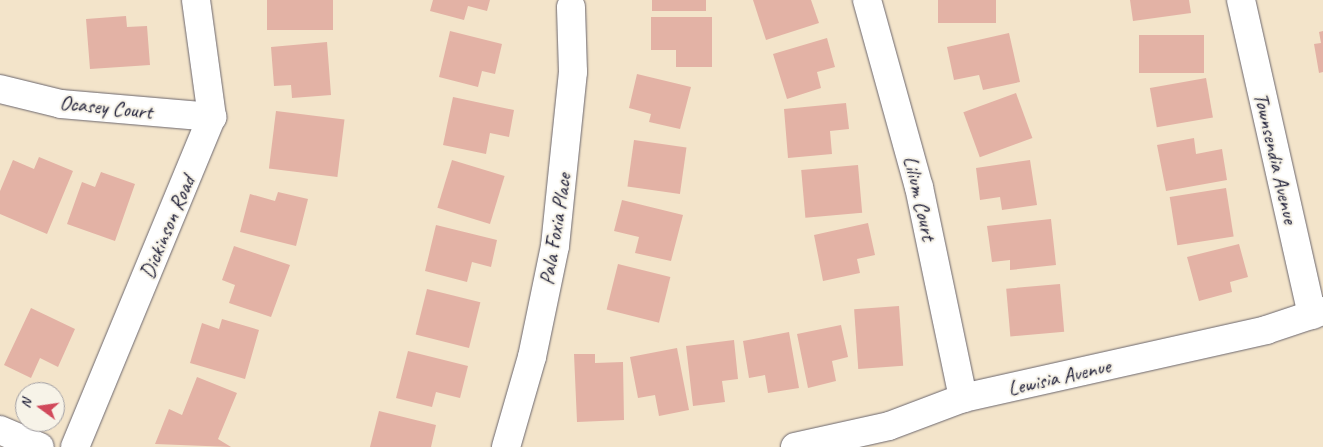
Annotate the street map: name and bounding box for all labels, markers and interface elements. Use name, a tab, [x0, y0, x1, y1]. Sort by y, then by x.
street label: Ocasey Court	[58, 90, 154, 124]
street label: Townsendia Avenue	[1249, 90, 1303, 226]
street label: Lilium Court	[898, 153, 942, 243]
street label: Pala Foxia Place	[534, 171, 576, 287]
street label: Dickinson Road	[134, 172, 200, 282]
street label: Lewisia Avenue	[1005, 353, 1113, 401]
north arrow	[15, 382, 65, 432]
text: N	[17, 397, 35, 410]

